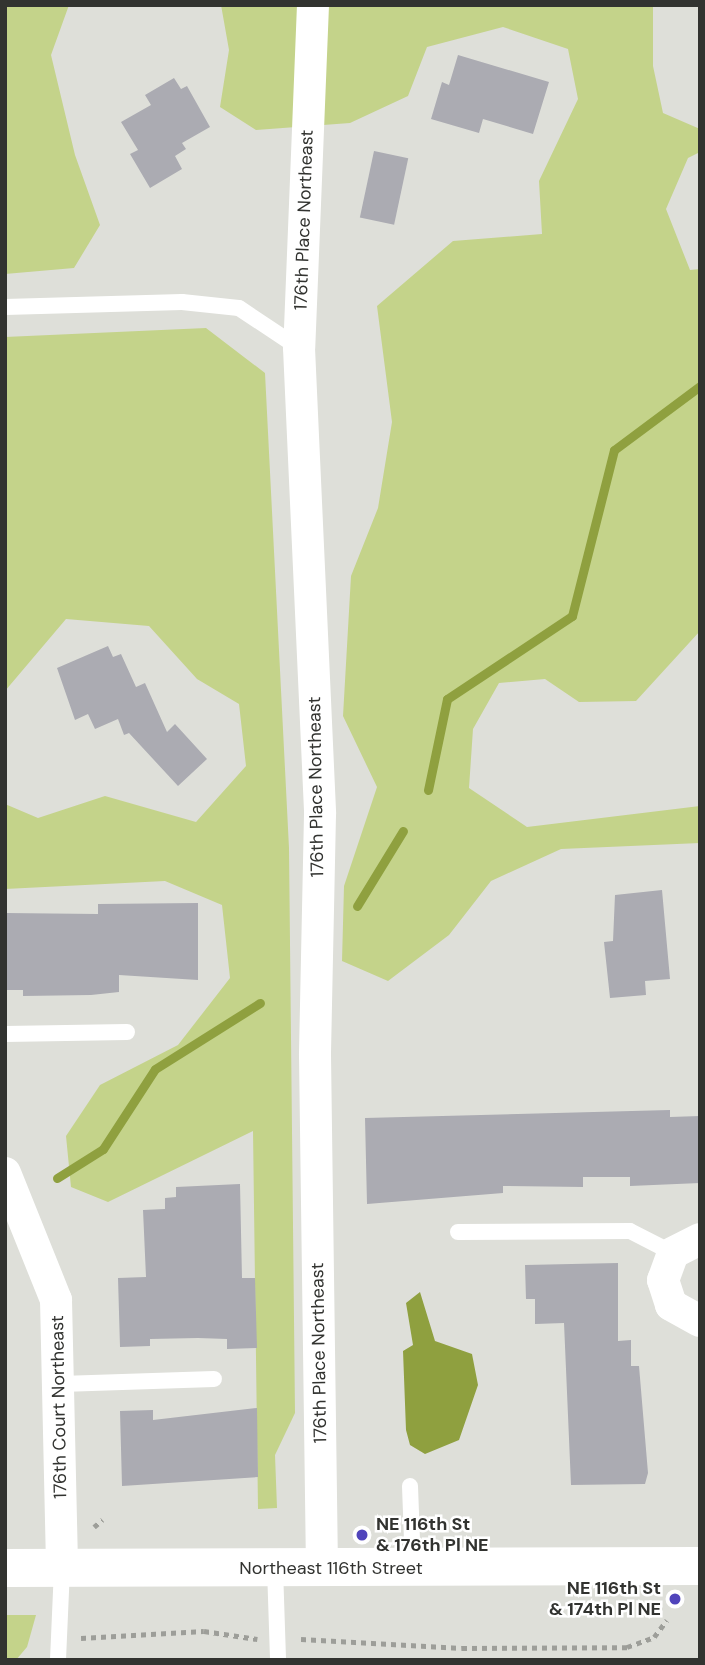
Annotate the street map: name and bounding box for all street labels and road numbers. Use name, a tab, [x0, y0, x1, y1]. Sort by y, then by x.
street label: 176th Place Northeast	[290, 129, 318, 311]
street label: 176th Place Northeast	[304, 696, 328, 878]
street label: 176th Place Northeast	[307, 1262, 331, 1444]
street label: 176th Court Northeast	[47, 1315, 71, 1499]
street label: Northeast 116th Street	[239, 1557, 423, 1579]

